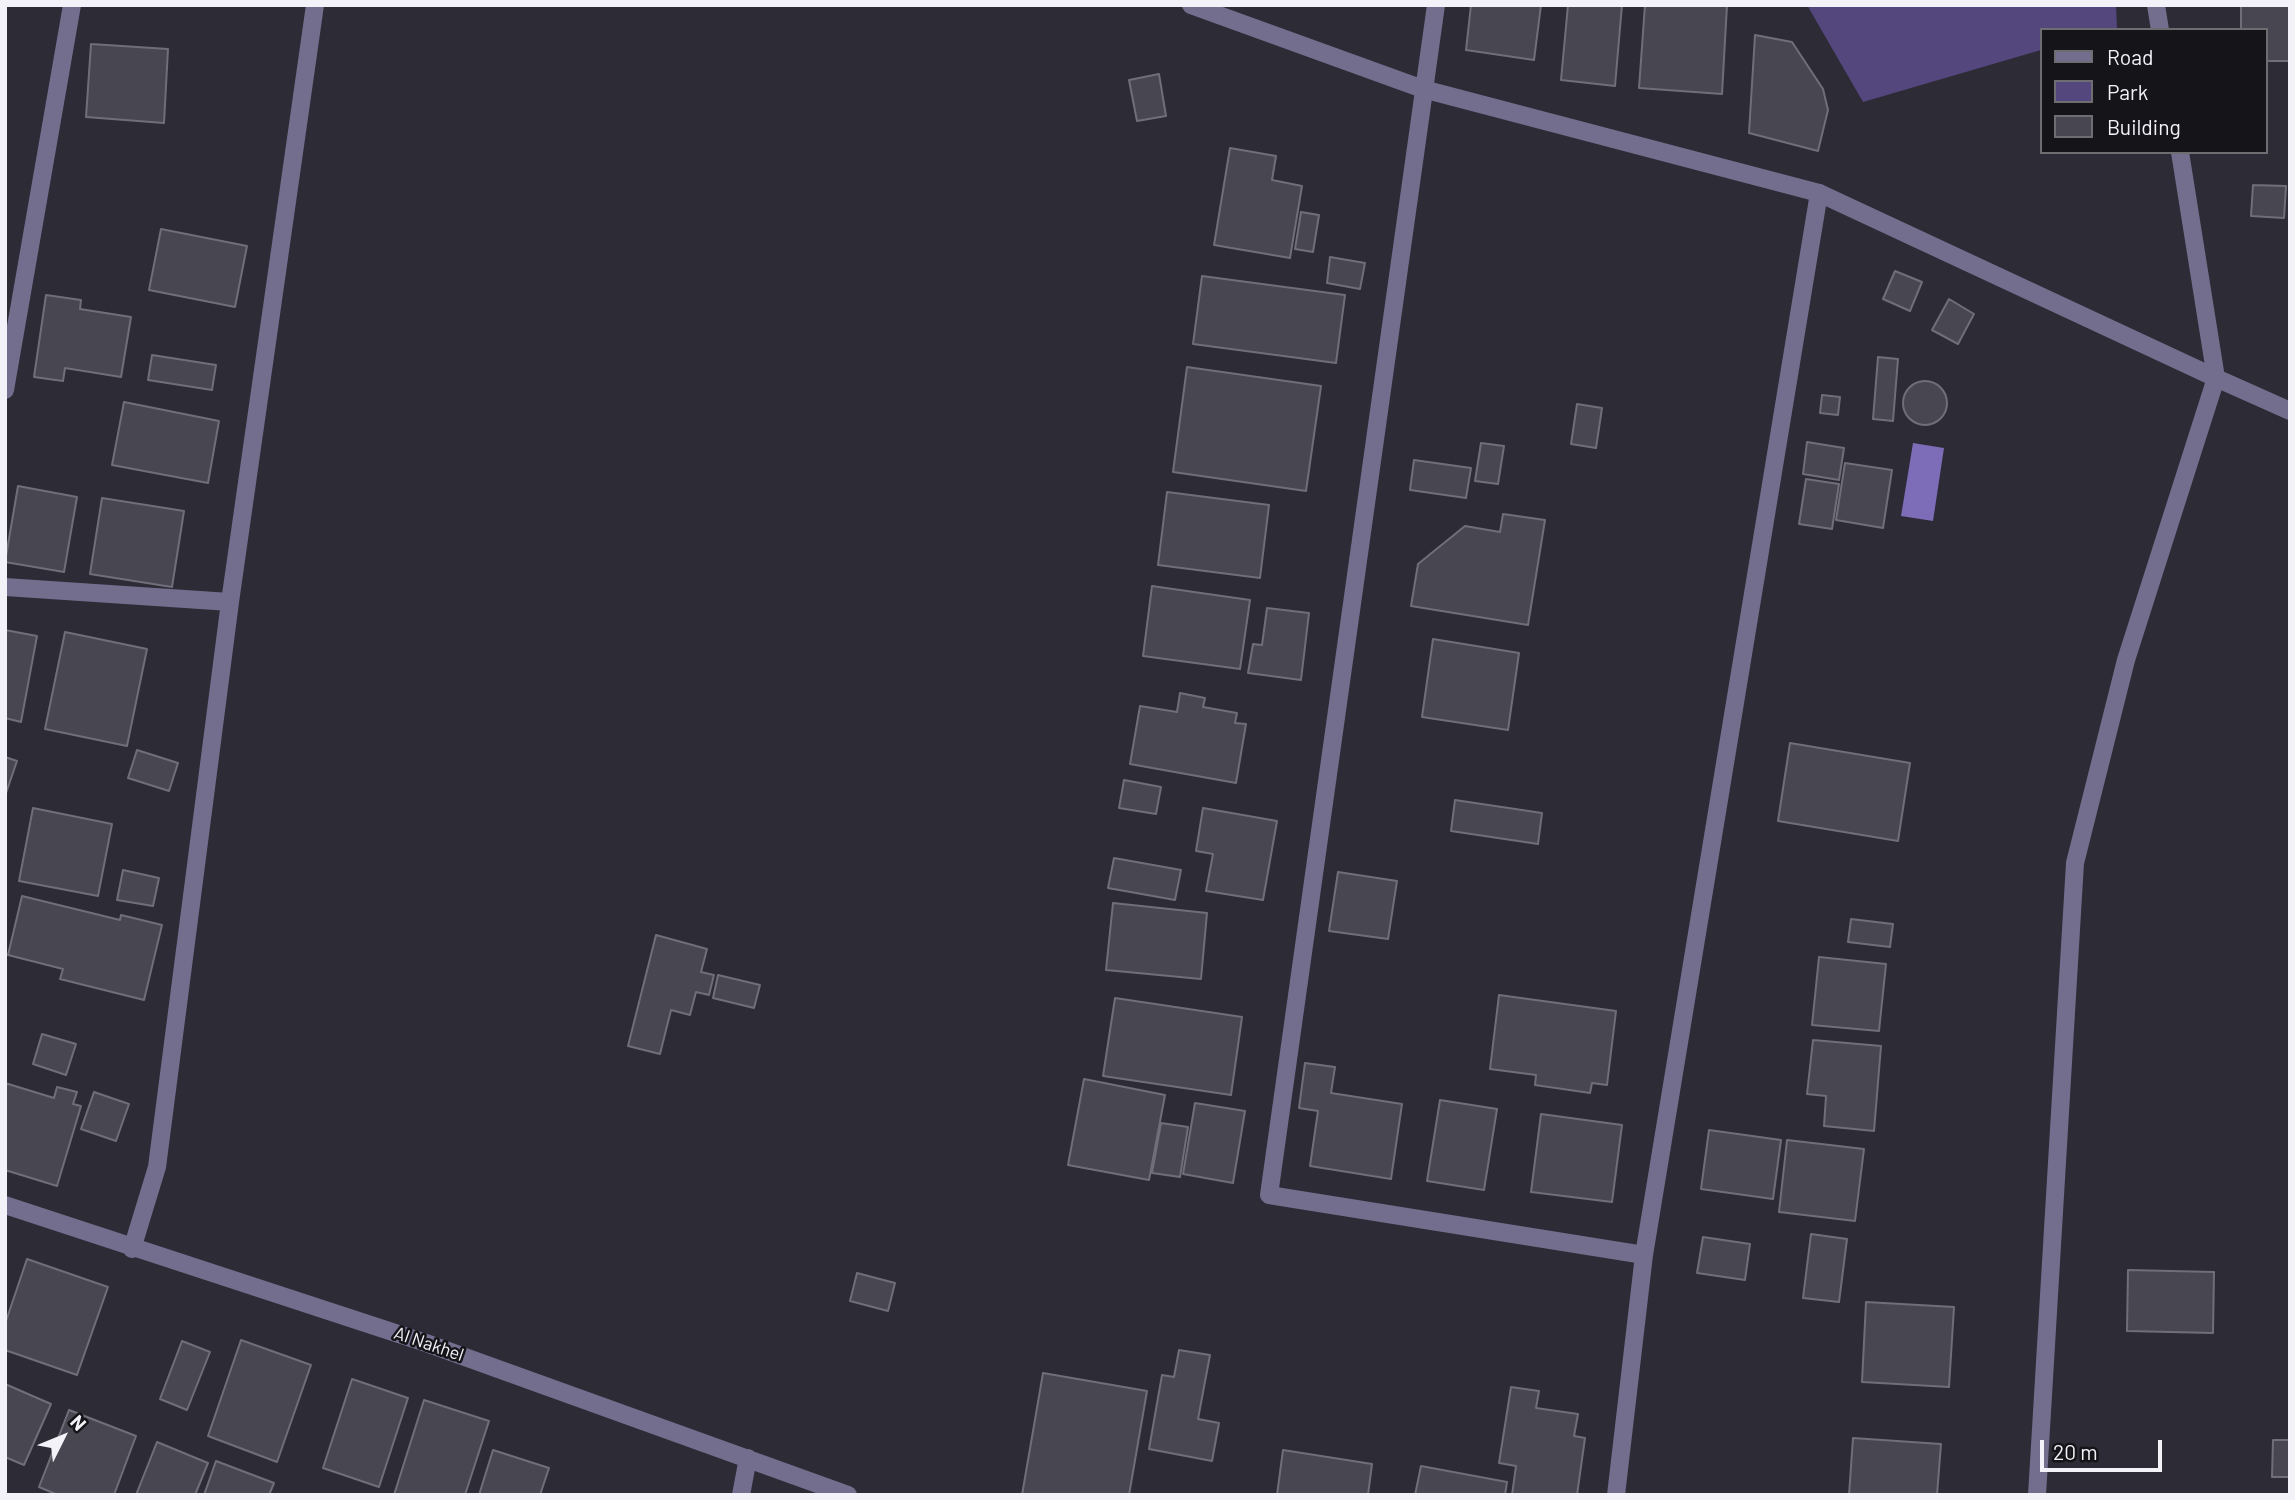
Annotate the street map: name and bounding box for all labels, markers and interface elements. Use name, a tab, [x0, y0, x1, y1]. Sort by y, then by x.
legend	[2039, 28, 2267, 154]
text: Road	[2107, 44, 2153, 69]
text: Park	[2107, 79, 2148, 104]
text: Building	[2107, 114, 2181, 139]
street label: Al Nakhel	[391, 1322, 467, 1366]
north arrow	[28, 1402, 98, 1472]
text: N	[66, 1410, 91, 1435]
scale bar	[2043, 1426, 2166, 1470]
text: 20 m	[2053, 1439, 2098, 1464]

